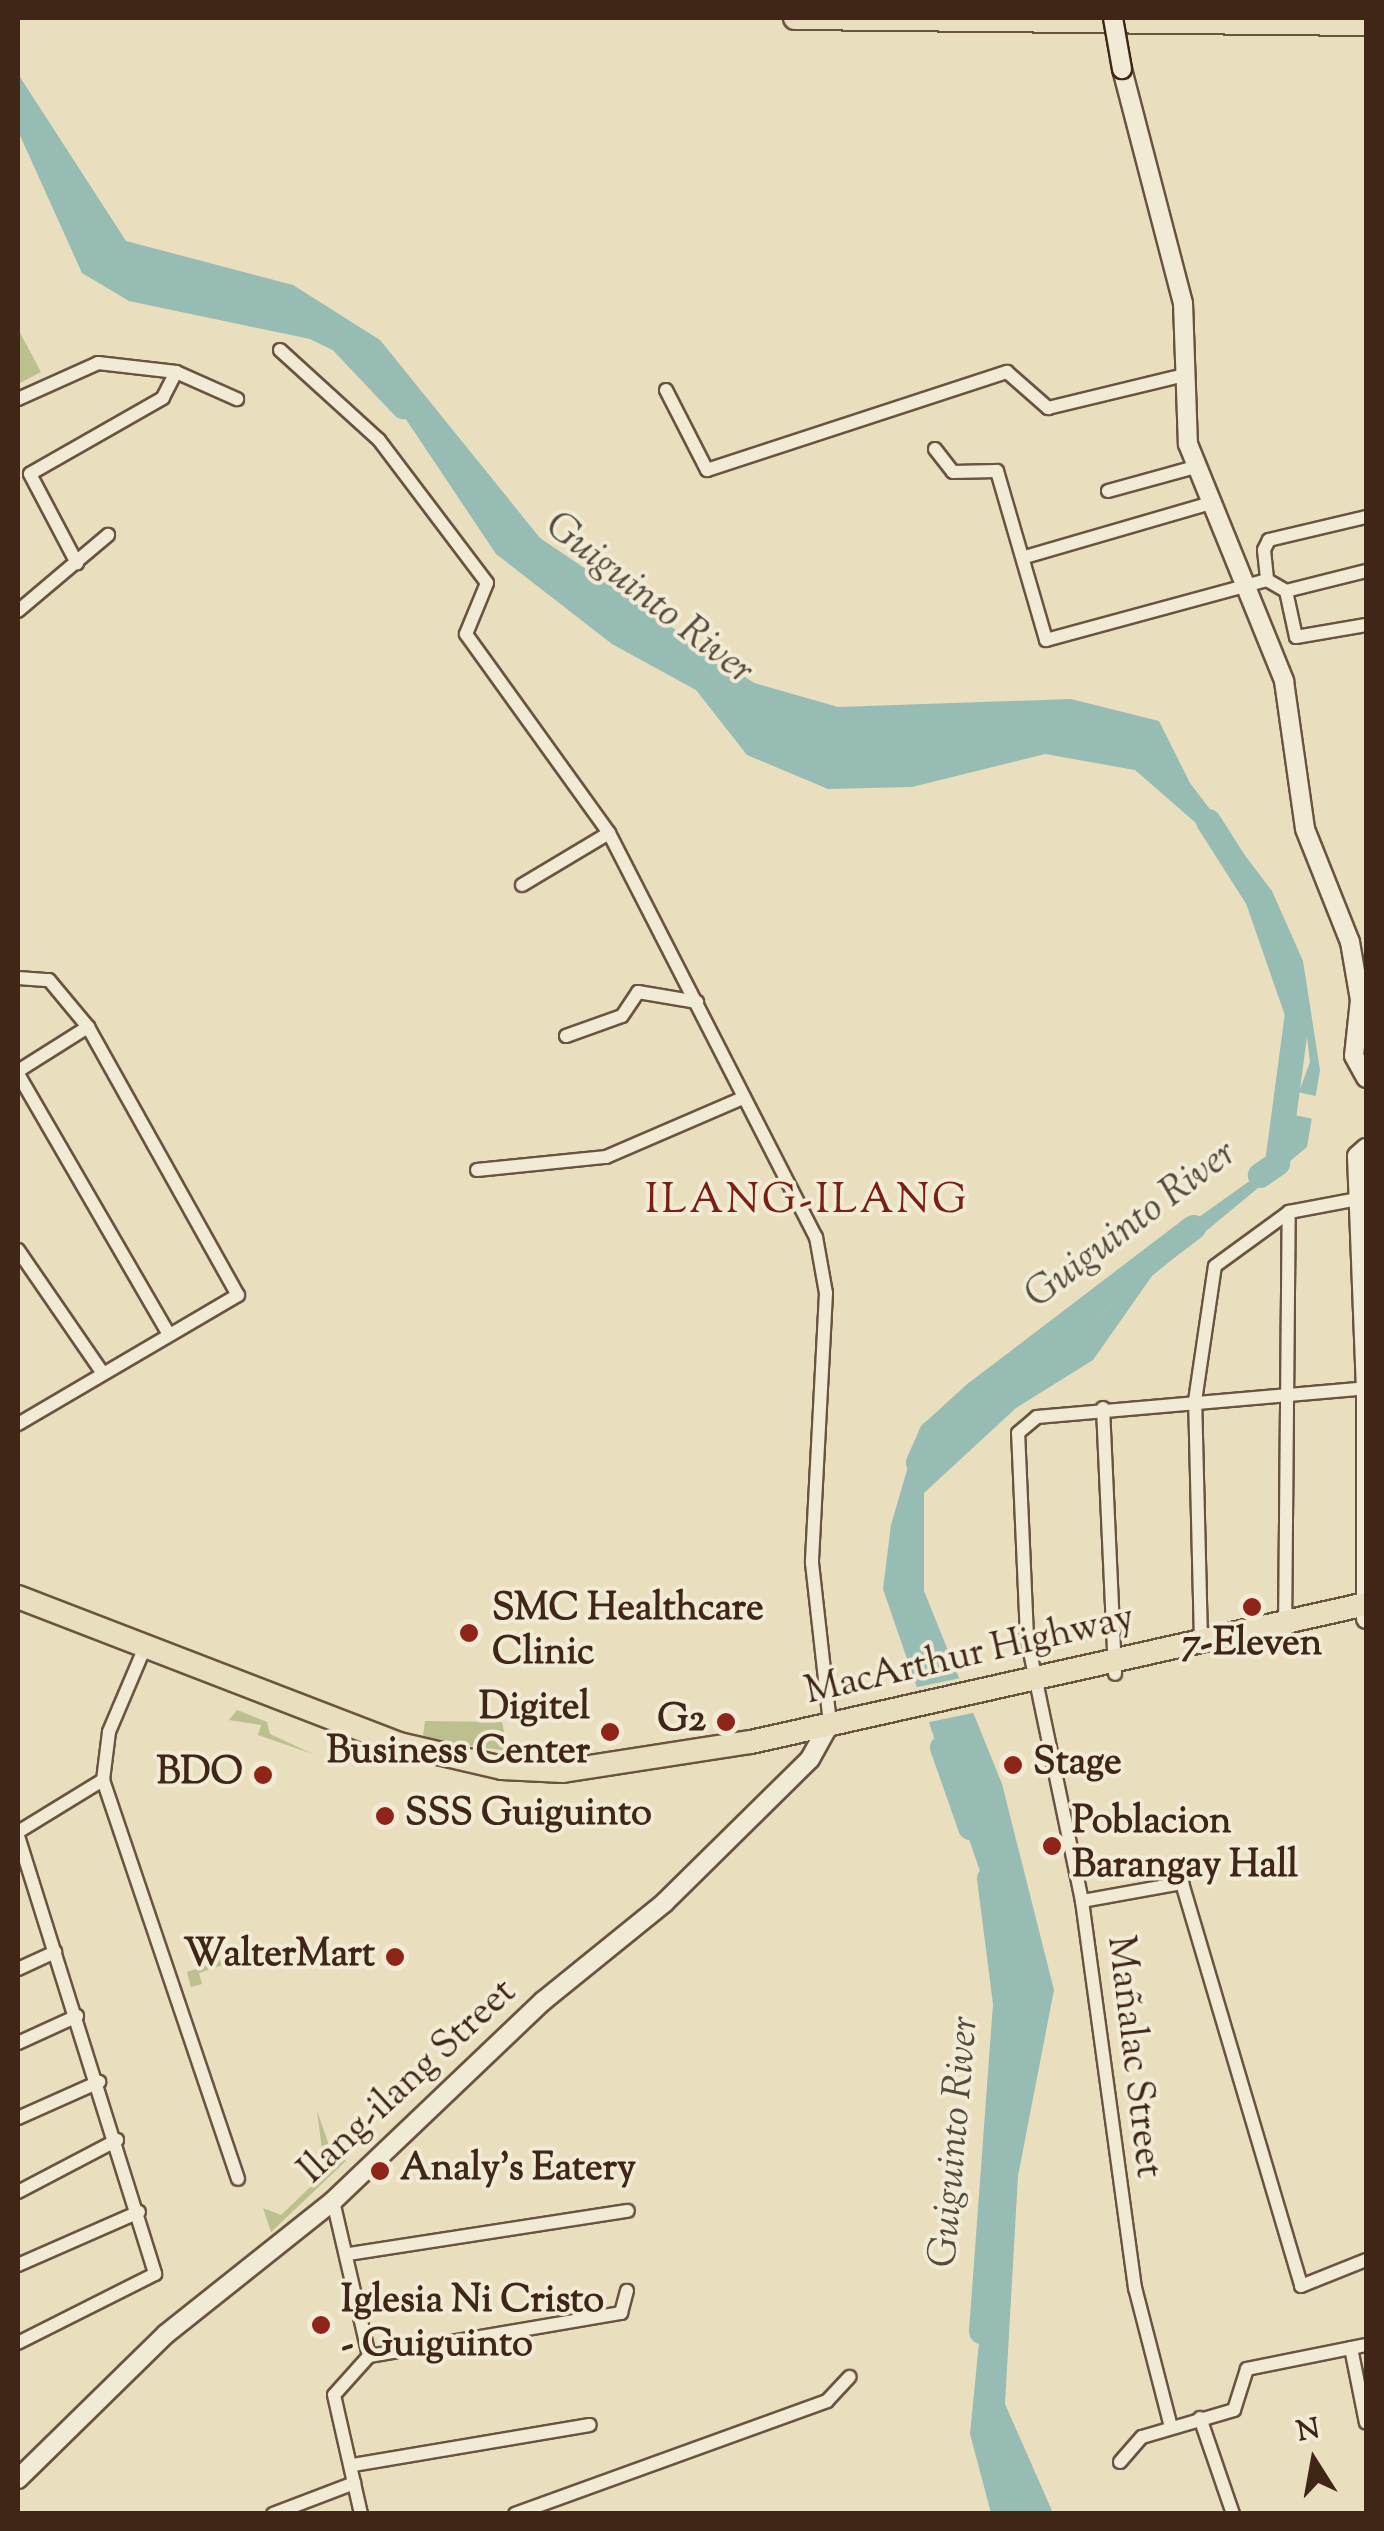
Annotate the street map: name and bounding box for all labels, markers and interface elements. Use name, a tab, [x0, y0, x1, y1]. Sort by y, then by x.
water label: Guiguinto River	[534, 504, 762, 696]
water label: Guiguinto River	[1017, 1131, 1247, 1321]
district label: ILANG-ILANG	[645, 1177, 969, 1227]
place label: SMC Healthcare Clinic	[492, 1588, 764, 1678]
marker: 7-Eleven	[1241, 1596, 1263, 1618]
street label: MacArthur Highway	[801, 1597, 1139, 1717]
marker: SMC Healthcare Clinic	[456, 1620, 482, 1646]
place label: 7-Eleven	[1182, 1623, 1322, 1669]
place label: Digitel Business Center	[326, 1687, 590, 1776]
place label: G2	[657, 1699, 706, 1745]
marker: G2	[715, 1711, 737, 1733]
marker: Digitel Business Center	[599, 1721, 621, 1743]
place label: Stage	[1033, 1742, 1122, 1788]
place label: BDO	[157, 1752, 243, 1798]
marker: Stage	[1002, 1754, 1024, 1776]
marker: BDO	[252, 1764, 274, 1786]
place label: SSS Guiguinto	[405, 1793, 652, 1839]
place label: Poblacion Barangay Hall	[1072, 1801, 1298, 1890]
marker: SSS Guiguinto	[374, 1805, 396, 1827]
marker: Poblacion Barangay Hall	[1041, 1835, 1063, 1857]
street label: Mañalac Street	[1095, 1933, 1169, 2181]
place label: WalterMart	[184, 1934, 375, 1980]
marker: WalterMart	[384, 1946, 406, 1968]
street label: Ilang-ilang Street	[291, 1971, 527, 2195]
water label: Guiguinto River	[921, 2014, 991, 2270]
place label: Analy's Eatery	[400, 2148, 636, 2194]
marker: Analy's Eatery	[369, 2160, 391, 2182]
place label: Iglesia Ni Cristo - Guiguinto	[341, 2280, 604, 2370]
marker: Iglesia Ni Cristo - Guiguinto	[310, 2314, 332, 2336]
text: N	[1293, 2410, 1323, 2453]
north arrow	[1264, 2411, 1364, 2511]

